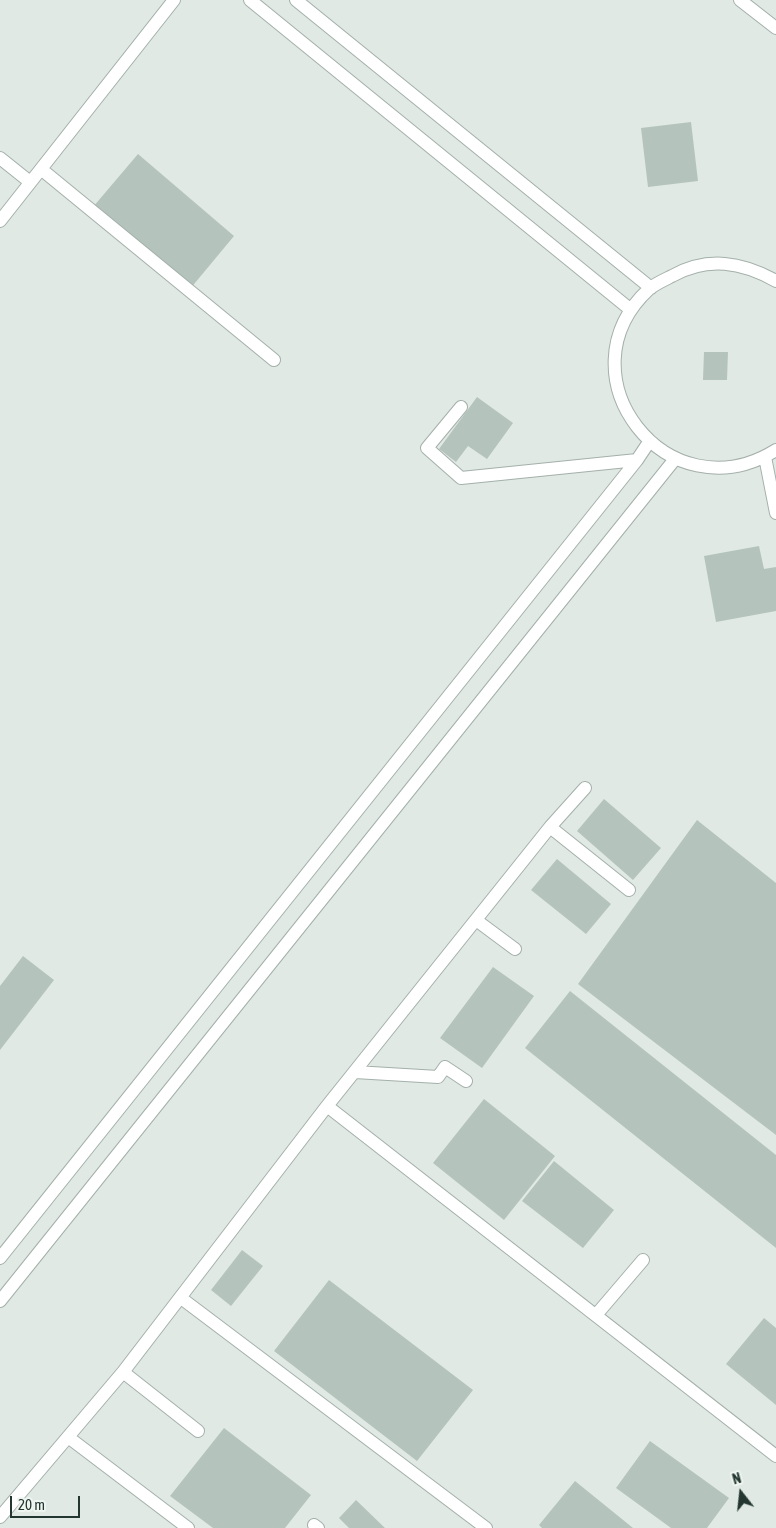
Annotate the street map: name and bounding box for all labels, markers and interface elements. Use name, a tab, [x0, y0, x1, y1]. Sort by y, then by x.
north arrow	[716, 1468, 766, 1518]
text: N	[731, 1470, 743, 1487]
scale bar	[12, 1486, 82, 1518]
text: 20 m	[18, 1496, 45, 1513]

